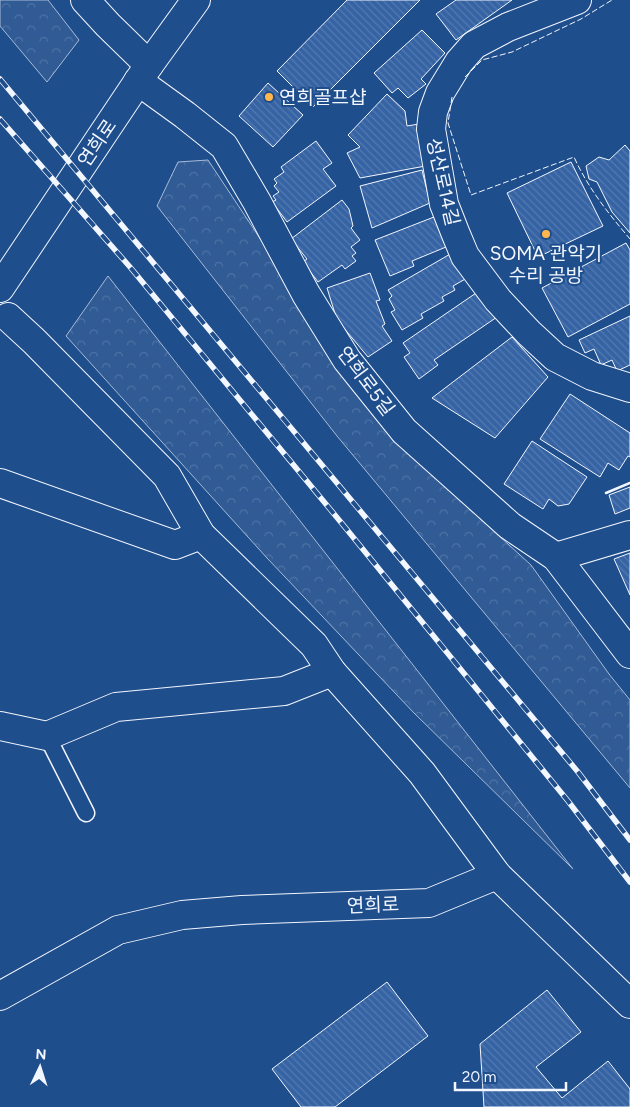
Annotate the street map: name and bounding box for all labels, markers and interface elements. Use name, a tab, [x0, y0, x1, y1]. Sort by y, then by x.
place label: 연희골프샵	[279, 86, 366, 109]
marker: 연희골프샵	[263, 91, 275, 103]
street label: 연희로	[73, 115, 121, 171]
street label: 성산로14길	[422, 136, 464, 228]
marker: SOMA 관악기 수리 공방	[540, 228, 552, 240]
place label: SOMA 관악기 수리 공방	[490, 242, 602, 287]
street label: 연희로5길	[332, 342, 400, 420]
street label: 연희로	[346, 893, 400, 917]
north arrow	[15, 1042, 65, 1092]
text: N	[35, 1046, 47, 1063]
scale bar	[455, 1060, 566, 1092]
text: 20 m	[462, 1068, 496, 1086]

